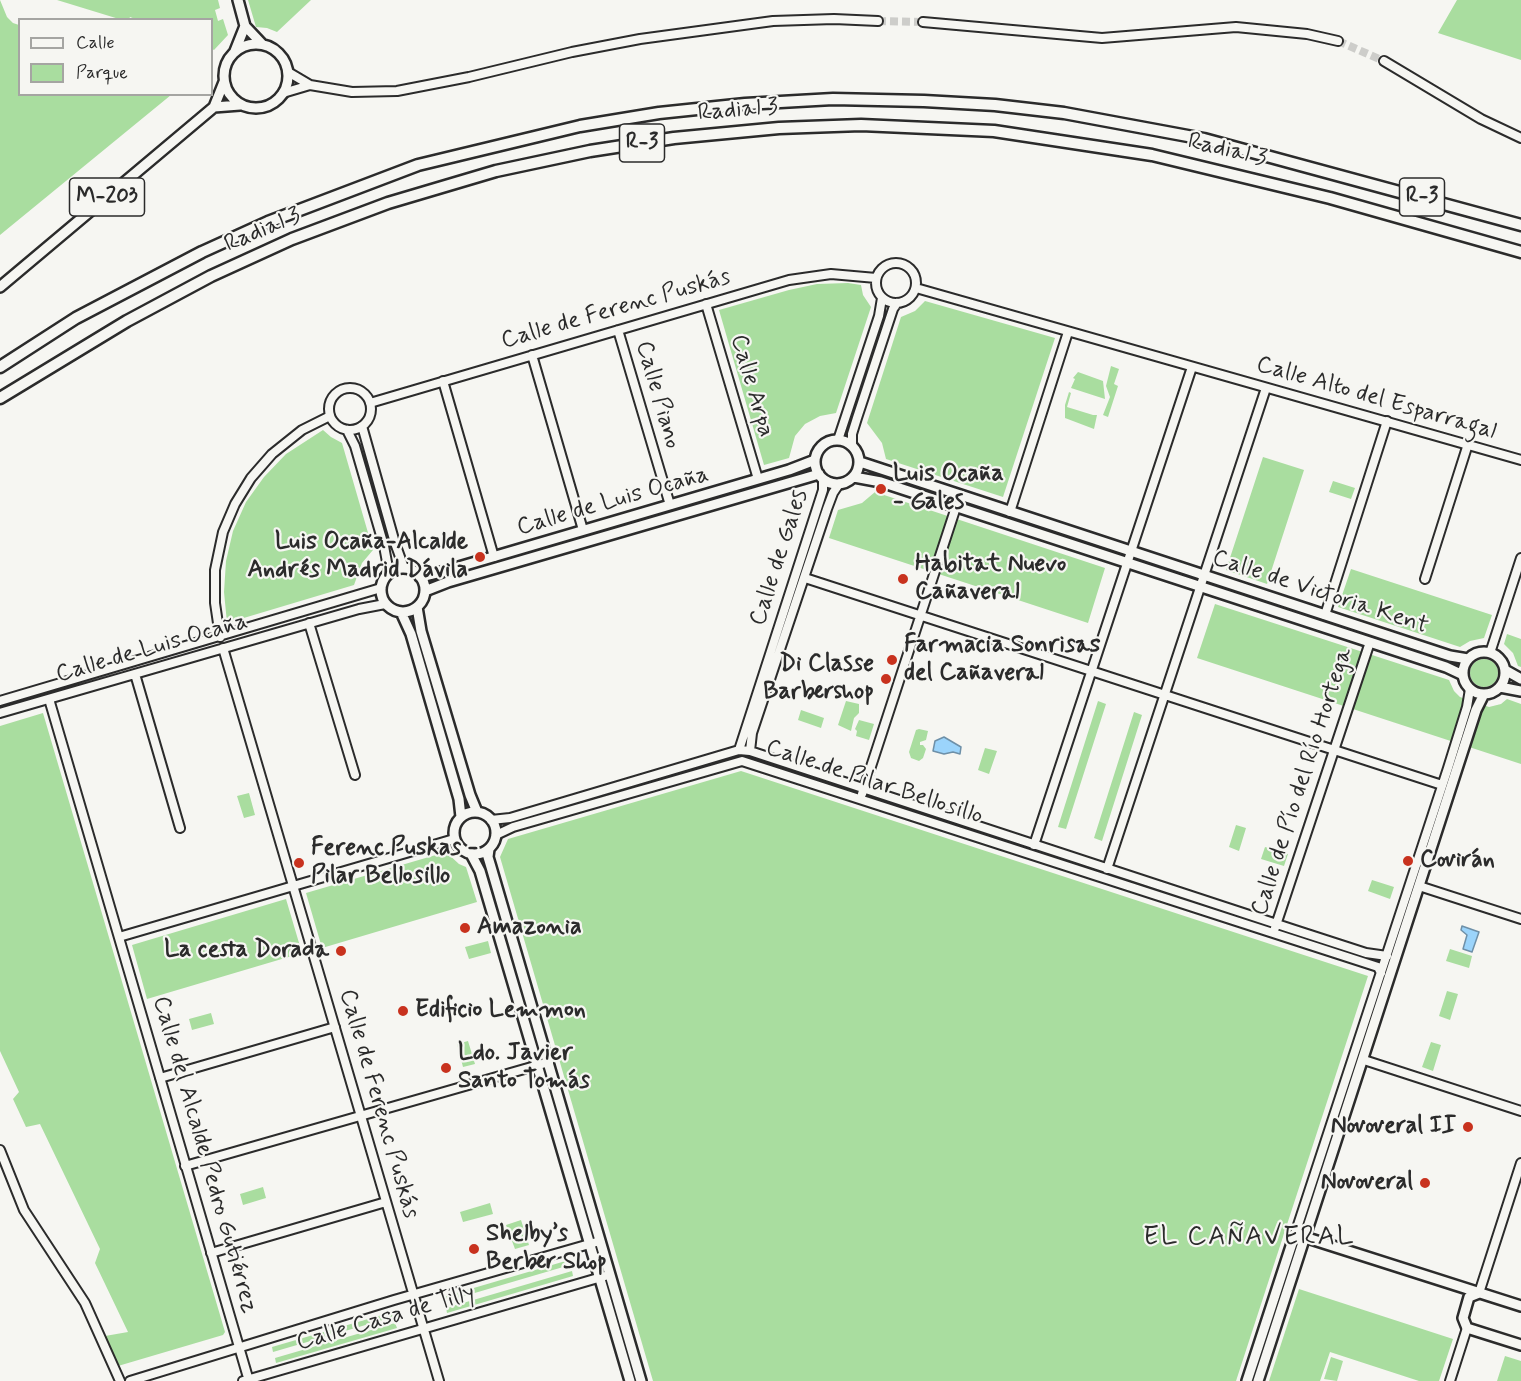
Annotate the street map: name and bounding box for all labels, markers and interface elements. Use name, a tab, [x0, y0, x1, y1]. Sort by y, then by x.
legend	[18, 18, 213, 96]
text: Calle	[76, 31, 115, 55]
text: Parque	[76, 61, 128, 85]
street label: Radial 3	[697, 93, 779, 129]
road number: R-3	[620, 124, 664, 162]
street label: Radial 3	[1185, 128, 1269, 174]
road number: M-203	[70, 178, 144, 216]
road number: R-3	[1400, 178, 1444, 216]
street label: Radial 3	[220, 202, 306, 260]
street label: Calle de Ferenc Puskás	[498, 263, 734, 357]
street label: Calle Arpa	[723, 331, 779, 441]
street label: Calle Piano	[628, 338, 686, 452]
street label: Calle Alto del Esparragal	[1253, 351, 1499, 447]
street label: Calle de Luis Ocaña	[514, 461, 712, 543]
place label: Luis Ocaña - Gales	[893, 461, 1004, 517]
marker: Luis Ocaña - Gales	[874, 482, 888, 496]
street label: Calle de Gales	[744, 486, 816, 630]
place label: Luis Ocaña-Alcalde Andrés Madrid Dávila	[247, 529, 468, 585]
street label: Calle de Victoria Kent	[1208, 544, 1432, 642]
marker: Luis Ocaña-Alcalde Andrés Madrid Dávila	[473, 550, 487, 564]
place label: Habitat Nuevo Cañaveral	[915, 551, 1066, 607]
marker: Habitat Nuevo Cañaveral	[896, 572, 910, 586]
street label: Calle de Luis Ocaña	[53, 608, 251, 690]
place label: Farmacia Sonrisas del Cañaveral	[904, 632, 1100, 688]
street label: Calle de Pío del Río Hortega	[1246, 644, 1360, 920]
place label: Di Classe Barbershop	[763, 651, 874, 707]
marker: Farmacia Sonrisas del Cañaveral	[885, 653, 899, 667]
marker: Di Classe Barbershop	[879, 672, 893, 686]
street label: Calle de Pilar Bellosillo	[762, 734, 986, 832]
place label: Ferenc Puskas - Pilar Bellosillo	[311, 835, 478, 891]
place label: Covirán	[1420, 847, 1495, 875]
marker: Covirán	[1401, 854, 1415, 868]
marker: Ferenc Puskas - Pilar Bellosillo	[292, 856, 306, 870]
place label: Amazonia	[477, 914, 582, 942]
marker: Amazonia	[458, 921, 472, 935]
place label: La cesta Dorada	[164, 937, 329, 965]
marker: La cesta Dorada	[334, 944, 348, 958]
street label: Calle de Ferenc Puskás	[331, 986, 425, 1222]
street label: Calle del Alcalde Pedro Gutiérrez	[145, 993, 263, 1317]
place label: Edificio Lemmon	[415, 997, 586, 1025]
marker: Edificio Lemmon	[396, 1004, 410, 1018]
place label: Ldo. Javier Santo Tomás	[458, 1040, 590, 1096]
marker: Ldo. Javier Santo Tomás	[439, 1061, 453, 1075]
place label: Novoveral II	[1331, 1113, 1456, 1141]
marker: Novoveral II	[1461, 1120, 1475, 1134]
place label: Novoveral	[1321, 1169, 1413, 1197]
marker: Novoveral	[1418, 1176, 1432, 1190]
place label: Shelby’s Berber Shop	[486, 1221, 607, 1277]
district label: EL CAÑAVERAL	[1142, 1222, 1356, 1254]
marker: Shelby’s Berber Shop	[467, 1242, 481, 1256]
street label: Calle Casa de Tilly	[293, 1280, 479, 1358]

